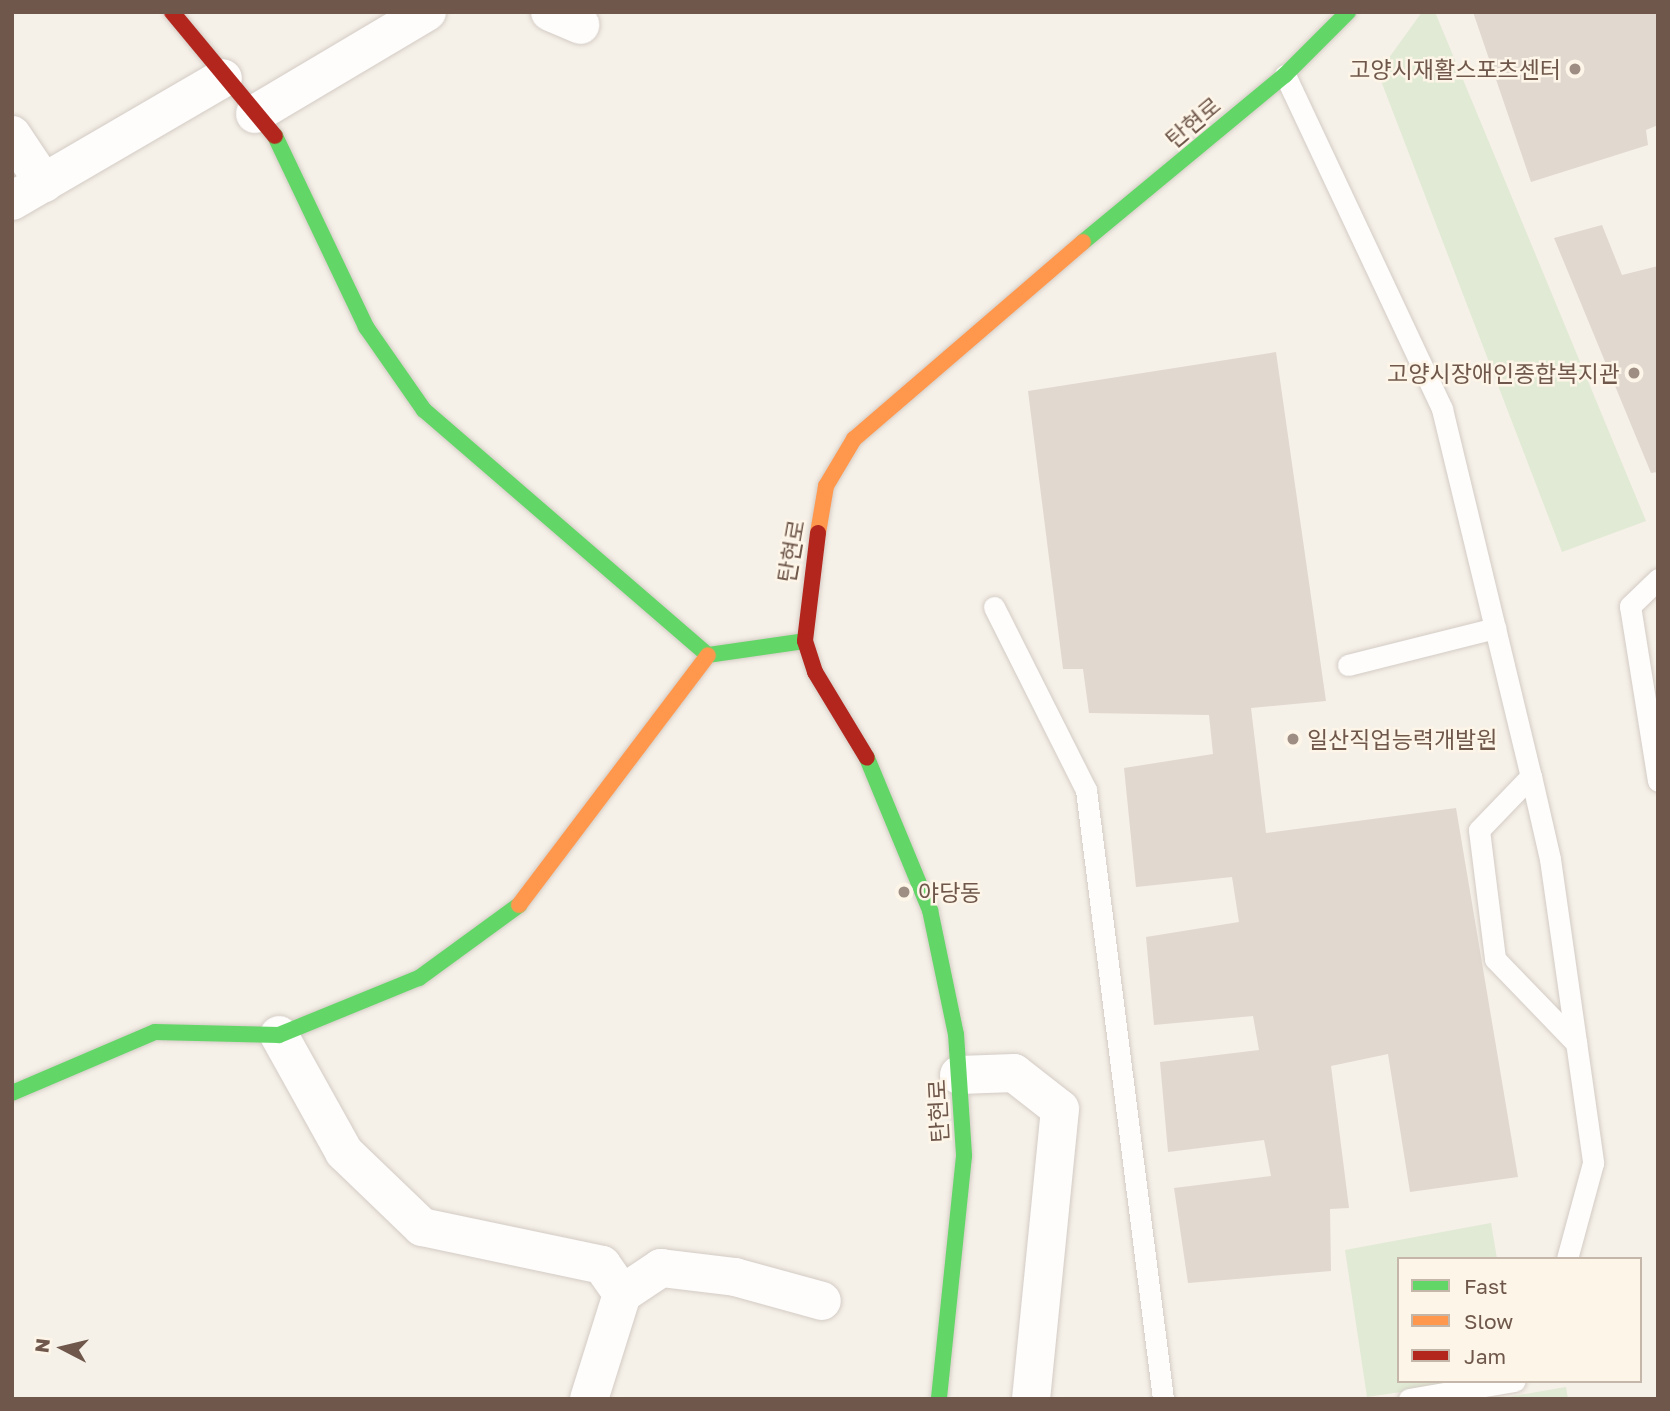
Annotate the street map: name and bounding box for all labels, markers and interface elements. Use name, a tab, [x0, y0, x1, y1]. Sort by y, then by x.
place label: 고양시재활스포츠센터	[1349, 55, 1561, 83]
marker: 고양시재활스포츠센터	[1567, 61, 1583, 77]
street label: 탄현로	[1160, 91, 1226, 153]
place label: 고양시장애인종합복지관	[1387, 359, 1620, 387]
marker: 고양시장애인종합복지관	[1626, 365, 1642, 381]
street label: 탄현로	[772, 517, 810, 585]
place label: 일산직업능력개발원	[1307, 725, 1497, 753]
marker: 일산직업능력개발원	[1285, 731, 1301, 747]
place label: 야당동	[918, 878, 981, 906]
marker: 야당동	[896, 884, 912, 900]
street label: 탄현로	[923, 1079, 953, 1143]
legend	[1397, 1257, 1642, 1383]
text: Fast	[1464, 1273, 1507, 1299]
text: Slow	[1464, 1308, 1513, 1334]
north arrow	[28, 1313, 98, 1383]
text: N	[29, 1337, 54, 1354]
text: Jam	[1464, 1343, 1506, 1369]

